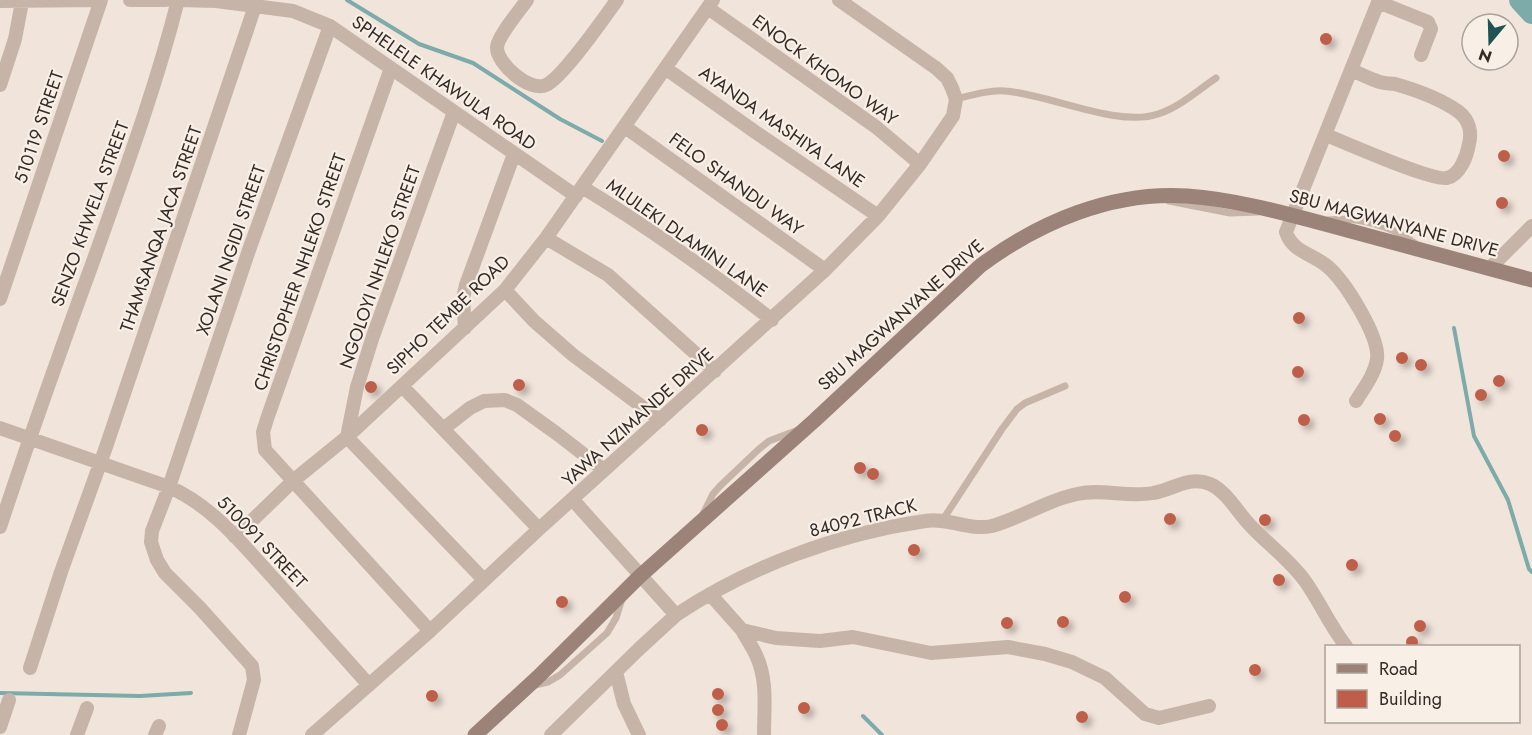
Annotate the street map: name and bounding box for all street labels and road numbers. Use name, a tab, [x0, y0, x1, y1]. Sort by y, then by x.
street label: ENOCK KHOMO WAY	[747, 8, 904, 132]
street label: SPHELELE KHAWULA ROAD	[346, 9, 542, 157]
street label: AYANDA MASHIYA LANE	[694, 60, 870, 194]
street label: 510119 STREET	[8, 67, 71, 187]
street label: SENZO KHWELA STREET	[44, 117, 136, 310]
street label: THAMSANQA JACA STREET	[113, 122, 209, 336]
street label: FELO SHANDU WAY	[664, 126, 809, 242]
street label: CHRISTOPHER NHLEKO STREET	[247, 149, 353, 394]
street label: XOLANI NGIDI STREET	[190, 161, 273, 339]
street label: NGOLOYI NHLEKO STREET	[333, 161, 427, 372]
street label: MLULEKI DLAMINI LANE	[601, 172, 773, 304]
street label: SBU MAGWANYANE DRIVE	[1286, 183, 1502, 263]
street label: SBU MAGWANYANE DRIVE	[812, 233, 990, 397]
street label: SIPHO TEMBE ROAD	[380, 249, 516, 381]
street label: YAWA NZIMANDE DRIVE	[556, 342, 720, 492]
street label: 510091 STREET	[211, 490, 314, 595]
street label: 84092 TRACK	[807, 492, 920, 544]

